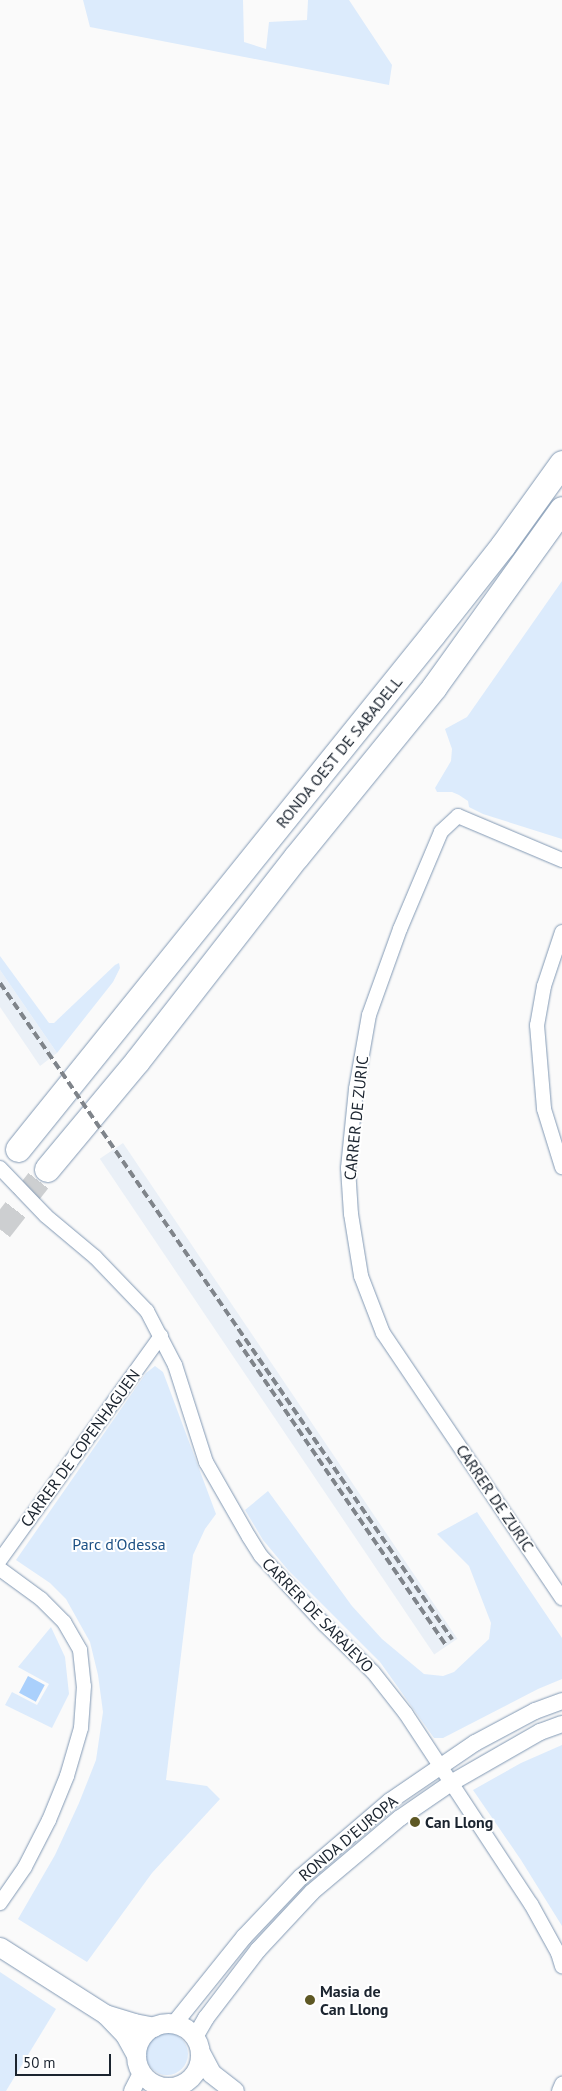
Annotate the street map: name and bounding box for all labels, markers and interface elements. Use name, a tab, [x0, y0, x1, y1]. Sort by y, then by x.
street label: RONDA OEST DE SABADELL	[271, 672, 407, 832]
street label: CARRER DE ZURIC	[340, 1055, 372, 1181]
street label: CARRER DE COPENHAGUEN	[16, 1366, 144, 1530]
street label: CARRER DE ZURIC	[452, 1441, 538, 1555]
park label: Parc d'Odessa	[72, 1534, 166, 1554]
street label: CARRER DE SARAJEVO	[258, 1554, 378, 1676]
street label: RONDA D'EUROPA	[294, 1791, 402, 1885]
place label: Can Llong	[425, 1812, 493, 1832]
marker: Can Llong	[409, 1816, 421, 1828]
place label: Masia de Can Llong	[320, 1981, 388, 2019]
marker: Masia de Can Llong	[304, 1994, 316, 2006]
scale bar	[18, 2044, 114, 2076]
text: 50 m	[23, 2053, 56, 2072]

